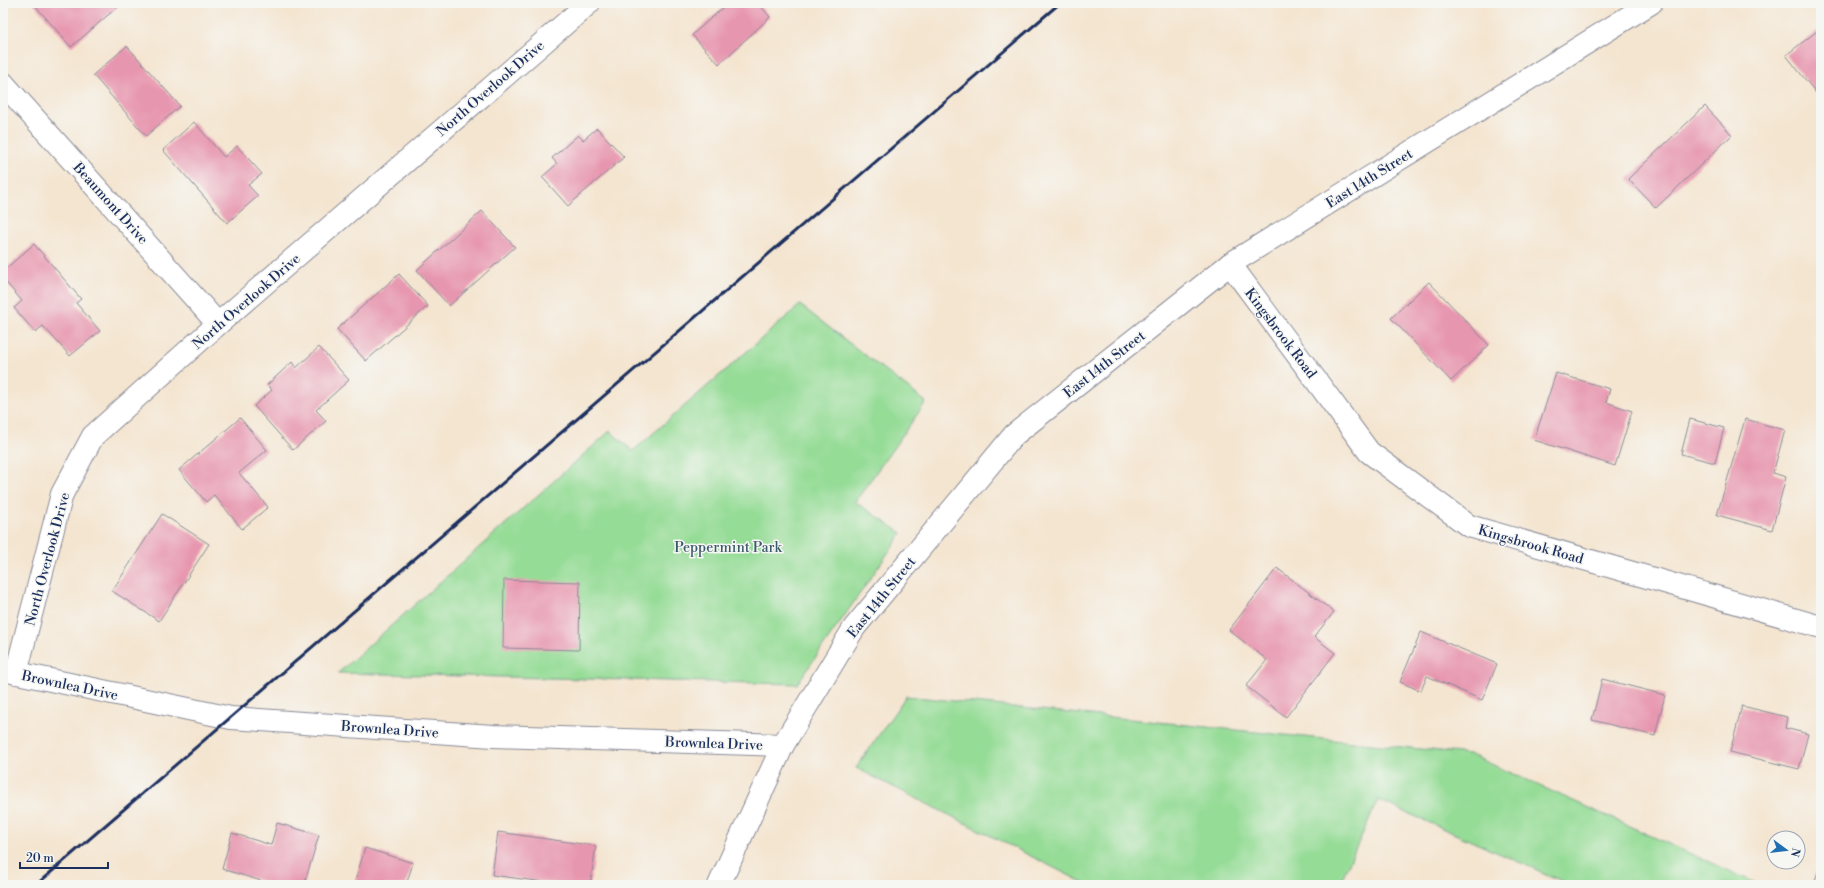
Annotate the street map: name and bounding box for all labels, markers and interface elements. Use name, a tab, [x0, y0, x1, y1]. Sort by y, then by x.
street label: North Overlook Drive	[433, 37, 548, 141]
street label: East 14th Street	[1323, 145, 1416, 213]
street label: Beaumont Drive	[68, 158, 152, 248]
street label: North Overlook Drive	[189, 250, 304, 354]
street label: Kingsbrook Road	[1240, 285, 1320, 383]
street label: East 14th Street	[1060, 327, 1149, 402]
street label: North Overlook Drive	[22, 491, 74, 628]
street label: Kingsbrook Road	[1476, 521, 1586, 569]
park label: Peppermint Park	[674, 539, 782, 557]
street label: East 14th Street	[844, 553, 920, 642]
street label: Brownlea Drive	[19, 667, 120, 705]
street label: Brownlea Drive	[339, 718, 440, 742]
street label: Brownlea Drive	[664, 733, 763, 755]
north arrow	[1766, 830, 1806, 870]
scale bar	[20, 844, 108, 870]
text: N	[1787, 846, 1803, 859]
text: 20 m	[26, 851, 54, 866]

